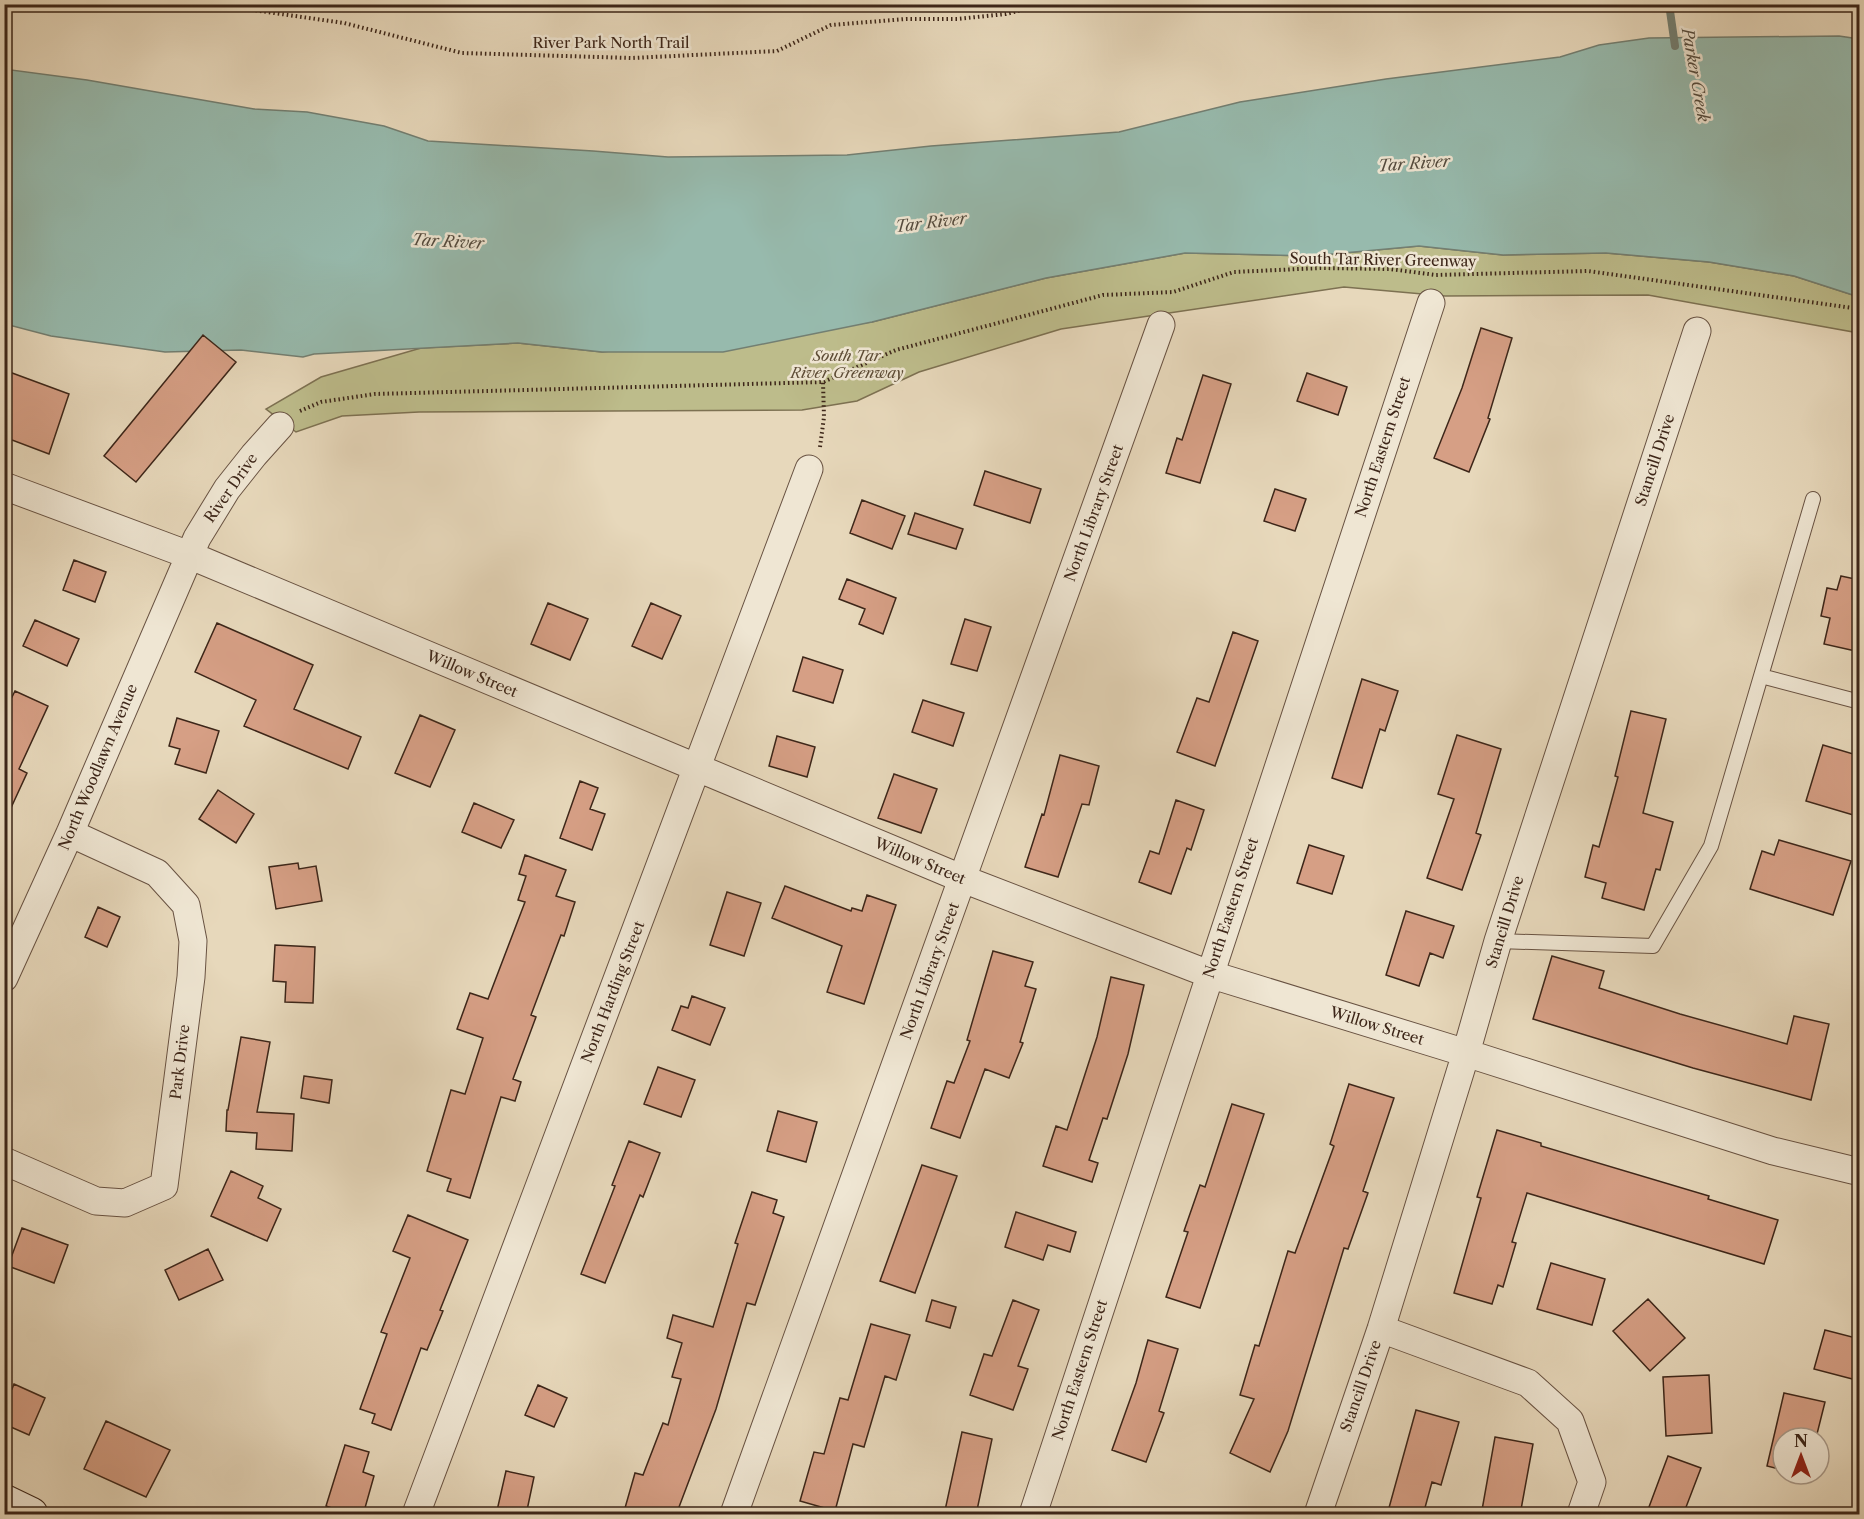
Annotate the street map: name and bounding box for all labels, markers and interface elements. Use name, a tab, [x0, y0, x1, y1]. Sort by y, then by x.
water label: Parker Creek	[1678, 25, 1714, 124]
street label: River Park North Trail	[532, 33, 690, 52]
water label: Tar River	[1377, 150, 1452, 175]
water label: Tar River	[894, 207, 970, 236]
water label: Tar River	[411, 229, 486, 253]
street label: South Tar River Greenway	[1289, 248, 1477, 271]
park label: South Tar River Greenway	[790, 346, 904, 382]
street label: North Eastern Street	[1351, 373, 1414, 520]
street label: Stancill Drive	[1631, 411, 1678, 508]
street label: North Library Street	[1060, 441, 1127, 584]
street label: River Drive	[200, 449, 261, 526]
street label: Willow Street	[423, 645, 521, 702]
street label: North Woodlawn Avenue	[54, 681, 141, 853]
street label: Willow Street	[871, 832, 969, 889]
street label: North Eastern Street	[1199, 834, 1262, 981]
street label: Stancill Drive	[1481, 873, 1528, 970]
street label: North Library Street	[896, 899, 963, 1042]
street label: North Harding Street	[577, 918, 649, 1065]
street label: Willow Street	[1327, 1002, 1427, 1049]
street label: Park Drive	[165, 1023, 194, 1100]
street label: North Eastern Street	[1048, 1296, 1111, 1443]
street label: Stancill Drive	[1336, 1337, 1385, 1434]
north arrow	[1771, 1426, 1831, 1486]
text: N	[1794, 1431, 1808, 1451]

